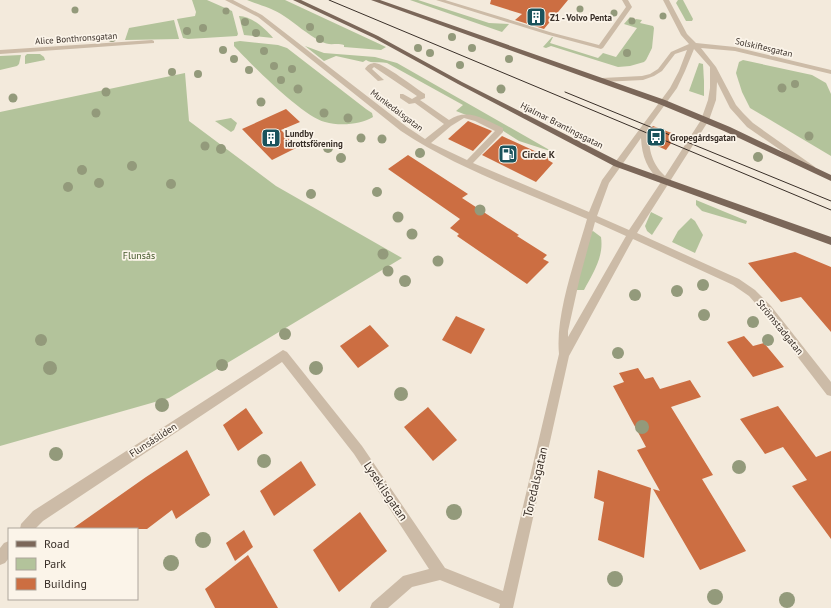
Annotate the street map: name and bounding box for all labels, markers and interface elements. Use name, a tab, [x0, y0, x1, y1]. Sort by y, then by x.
building icon: Z1 - Volvo Penta	[525, 6, 547, 28]
place label: Z1 - Volvo Penta	[550, 12, 612, 23]
street label: Alice Bonthronsgatan	[34, 30, 118, 46]
street label: Solskiftesgatan	[734, 35, 794, 59]
street label: Munkedalsgatan	[368, 87, 426, 133]
street label: Hjalmar Brantingsgatan	[519, 99, 605, 151]
bus stop icon: Gropegårdsgatan	[645, 126, 667, 148]
building icon: Lundby idrottsförening	[260, 127, 282, 149]
place label: Lundby idrottsförening	[285, 128, 343, 149]
place label: Gropegårdsgatan	[670, 132, 736, 143]
fuel station icon: Circle K	[497, 143, 519, 165]
place label: Circle K	[522, 148, 556, 161]
park label: Flunsås	[123, 249, 155, 262]
street label: Strömstadgatan	[754, 297, 806, 357]
street label: Flunsåsliden	[127, 420, 179, 460]
street label: Toredalsgatan	[520, 445, 550, 519]
street label: Lysekilsgatan	[361, 459, 411, 523]
legend	[8, 528, 138, 600]
text: Road	[44, 536, 69, 551]
text: Park	[44, 556, 66, 571]
text: Building	[44, 576, 87, 591]

